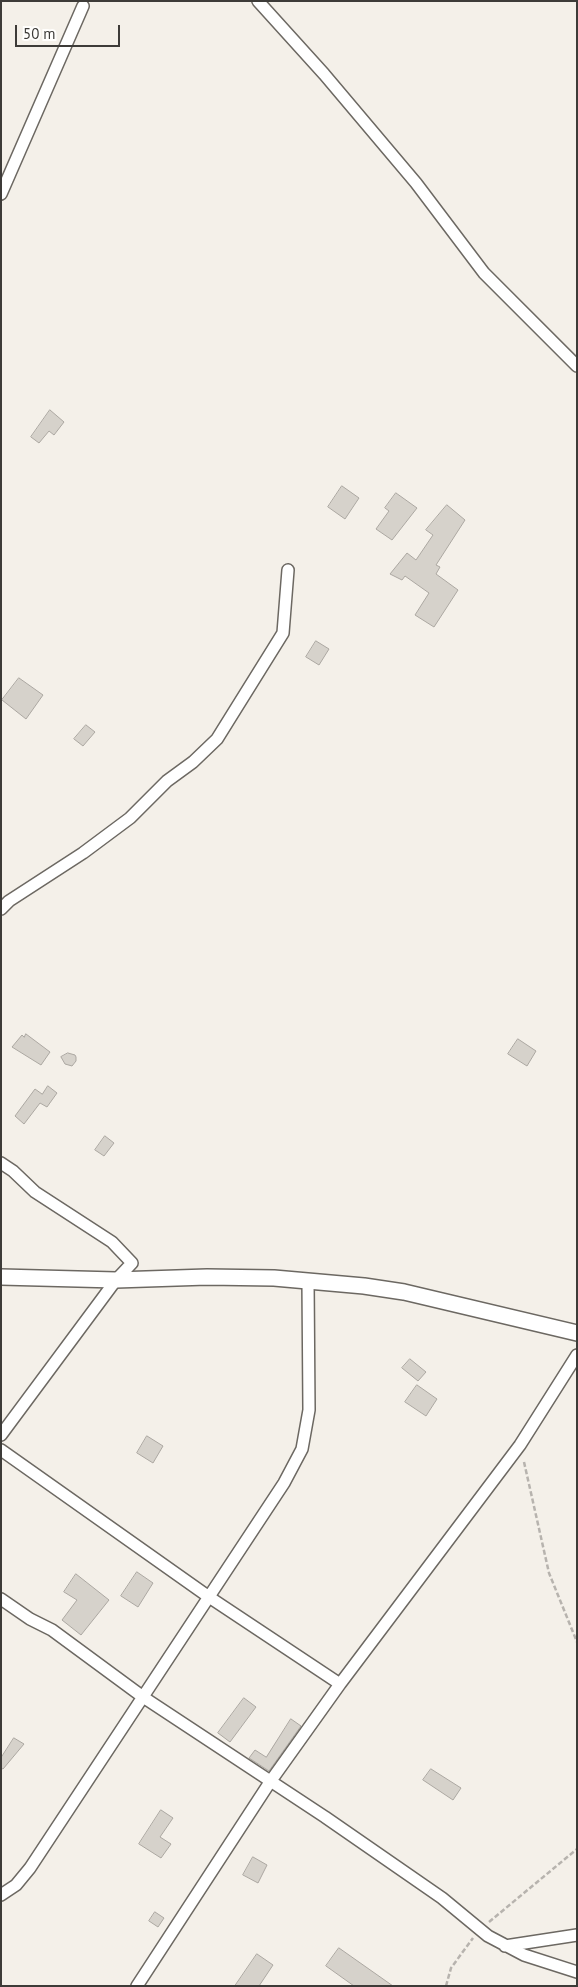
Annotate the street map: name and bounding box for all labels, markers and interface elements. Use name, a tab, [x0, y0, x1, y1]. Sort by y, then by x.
scale bar	[18, 15, 122, 47]
text: 50 m	[23, 24, 56, 43]

